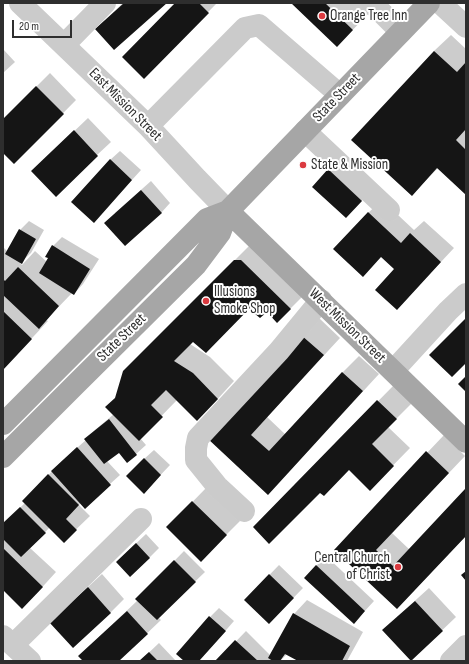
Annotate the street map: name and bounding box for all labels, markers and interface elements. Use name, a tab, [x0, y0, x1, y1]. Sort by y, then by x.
place label: Orange Tree Inn	[330, 7, 407, 25]
marker: Orange Tree Inn	[317, 11, 327, 21]
scale bar	[14, 12, 74, 38]
text: 20 m	[19, 19, 39, 34]
street label: East Mission Street	[85, 65, 165, 145]
street label: State Street	[309, 70, 365, 126]
place label: State & Mission	[311, 156, 388, 174]
marker: State & Mission	[298, 160, 308, 170]
place label: Illusions Smoke Shop	[214, 283, 275, 318]
street label: West Mission Street	[305, 285, 389, 367]
marker: Illusions Smoke Shop	[201, 296, 211, 306]
street label: State Street	[94, 310, 150, 366]
place label: Central Church of Christ	[314, 549, 390, 584]
marker: Central Church of Christ	[393, 562, 403, 572]

